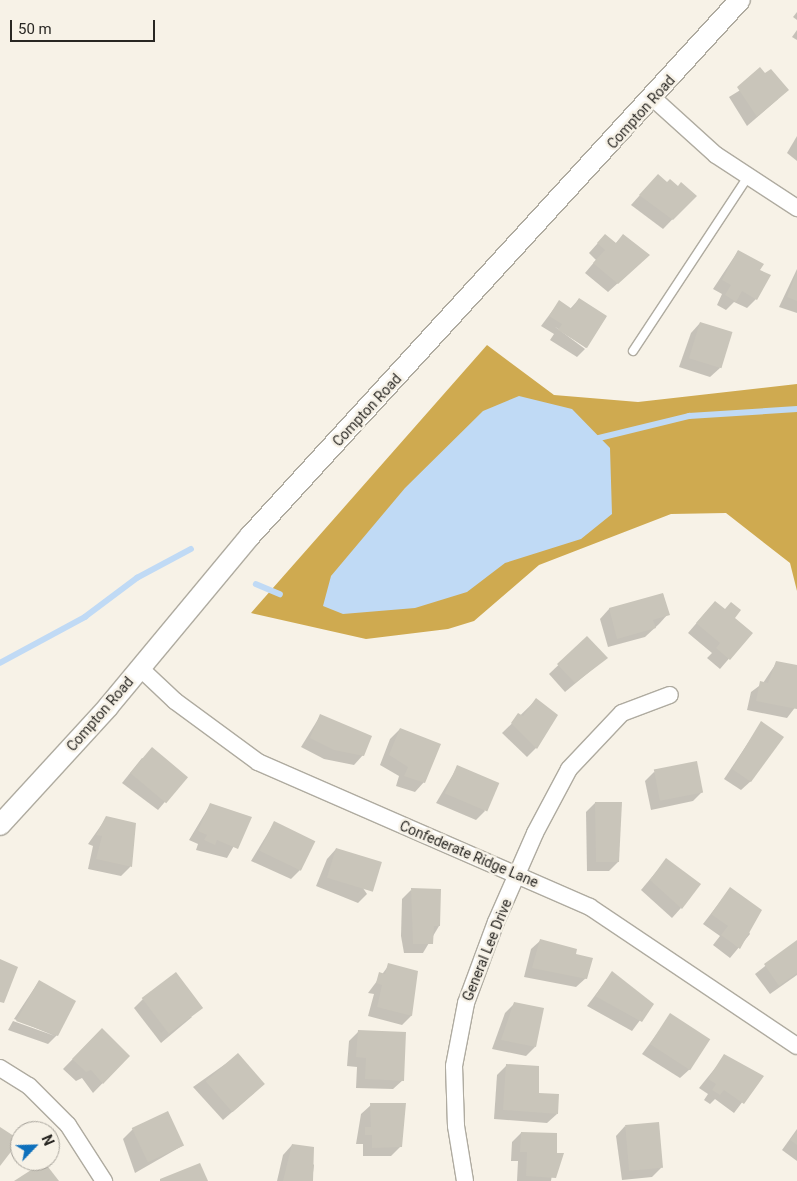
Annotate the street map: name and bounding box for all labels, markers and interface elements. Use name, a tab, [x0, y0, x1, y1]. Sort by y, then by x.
scale bar	[12, 10, 158, 42]
text: 50 m	[18, 20, 52, 38]
street label: Compton Road	[604, 72, 678, 152]
street label: Compton Road	[329, 370, 405, 450]
street label: Compton Road	[63, 673, 137, 755]
street label: Confederate Ridge Lane	[397, 817, 541, 891]
street label: General Lee Drive	[459, 897, 515, 1003]
north arrow	[10, 1121, 60, 1171]
text: N	[38, 1133, 57, 1148]

